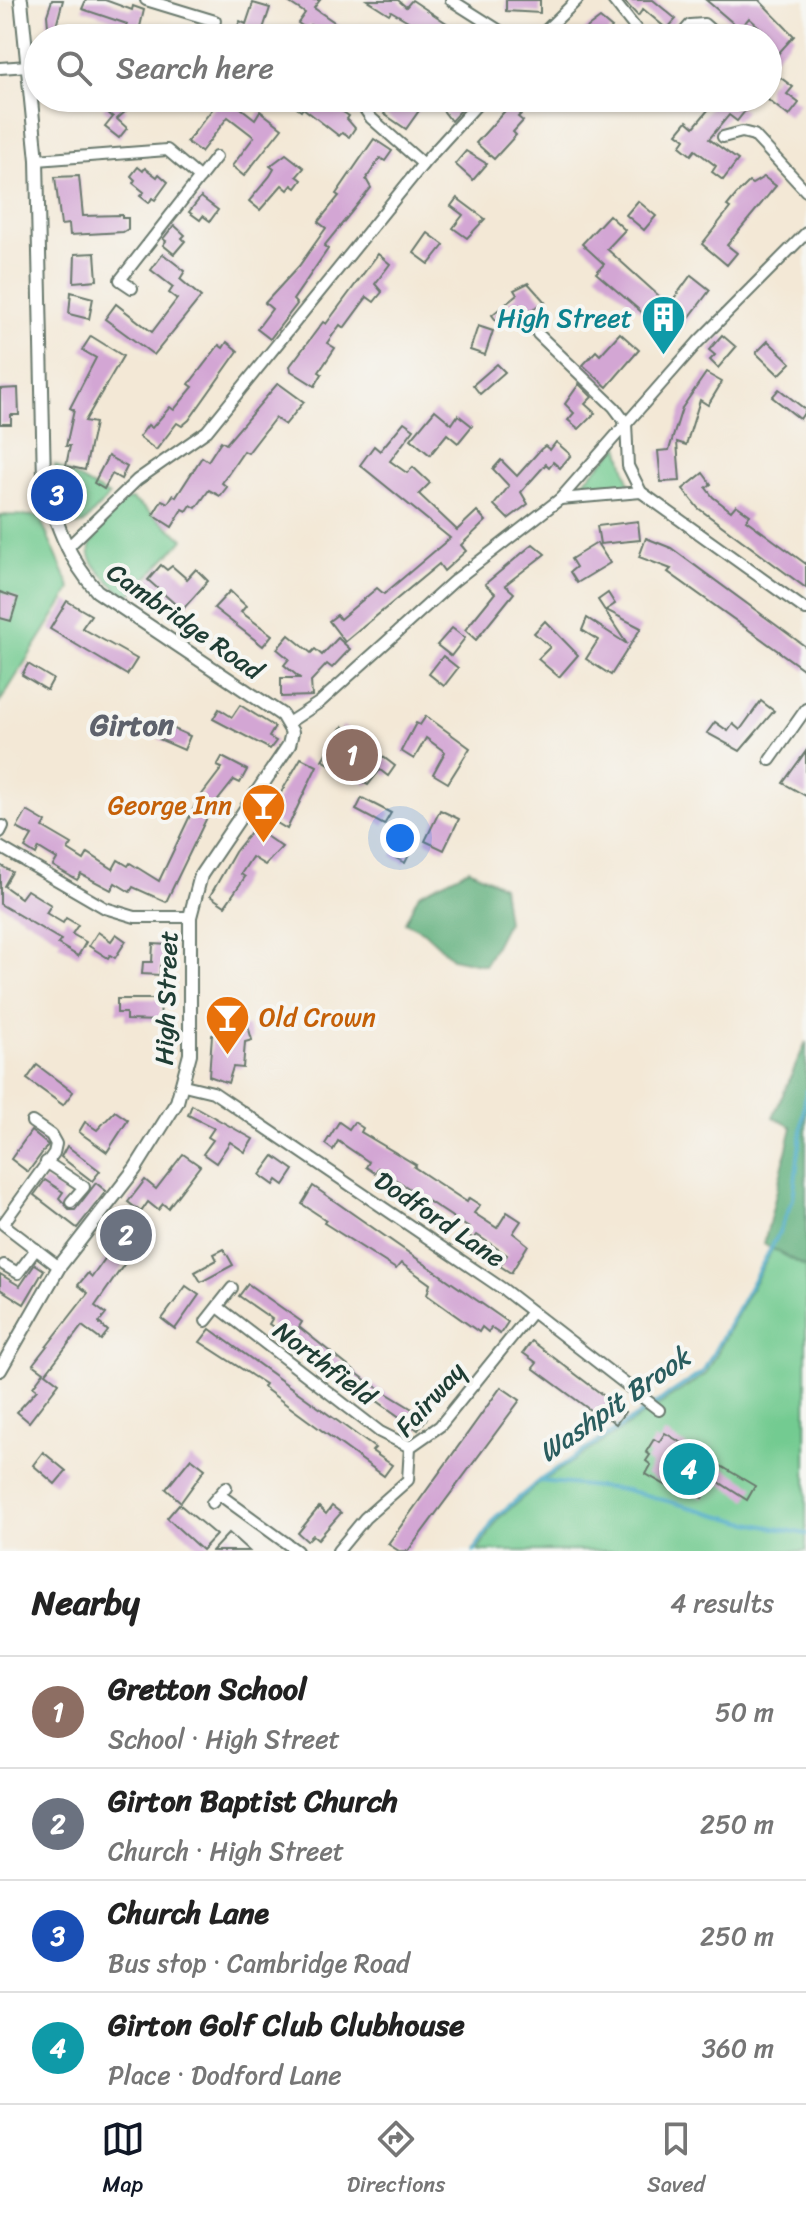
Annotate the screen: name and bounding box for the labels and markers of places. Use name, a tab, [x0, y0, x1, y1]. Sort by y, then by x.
building icon: High Street	[639, 294, 687, 357]
place label: High Street	[497, 295, 632, 341]
pin: 3	[31, 465, 83, 525]
pin: 1	[326, 725, 378, 785]
bar icon: George Inn	[239, 781, 287, 844]
place label: George Inn	[108, 782, 232, 828]
bar icon: Old Crown	[204, 993, 252, 1056]
place label: Old Crown	[259, 994, 376, 1040]
pin: 2	[100, 1205, 152, 1265]
pin: 4	[663, 1439, 715, 1499]

